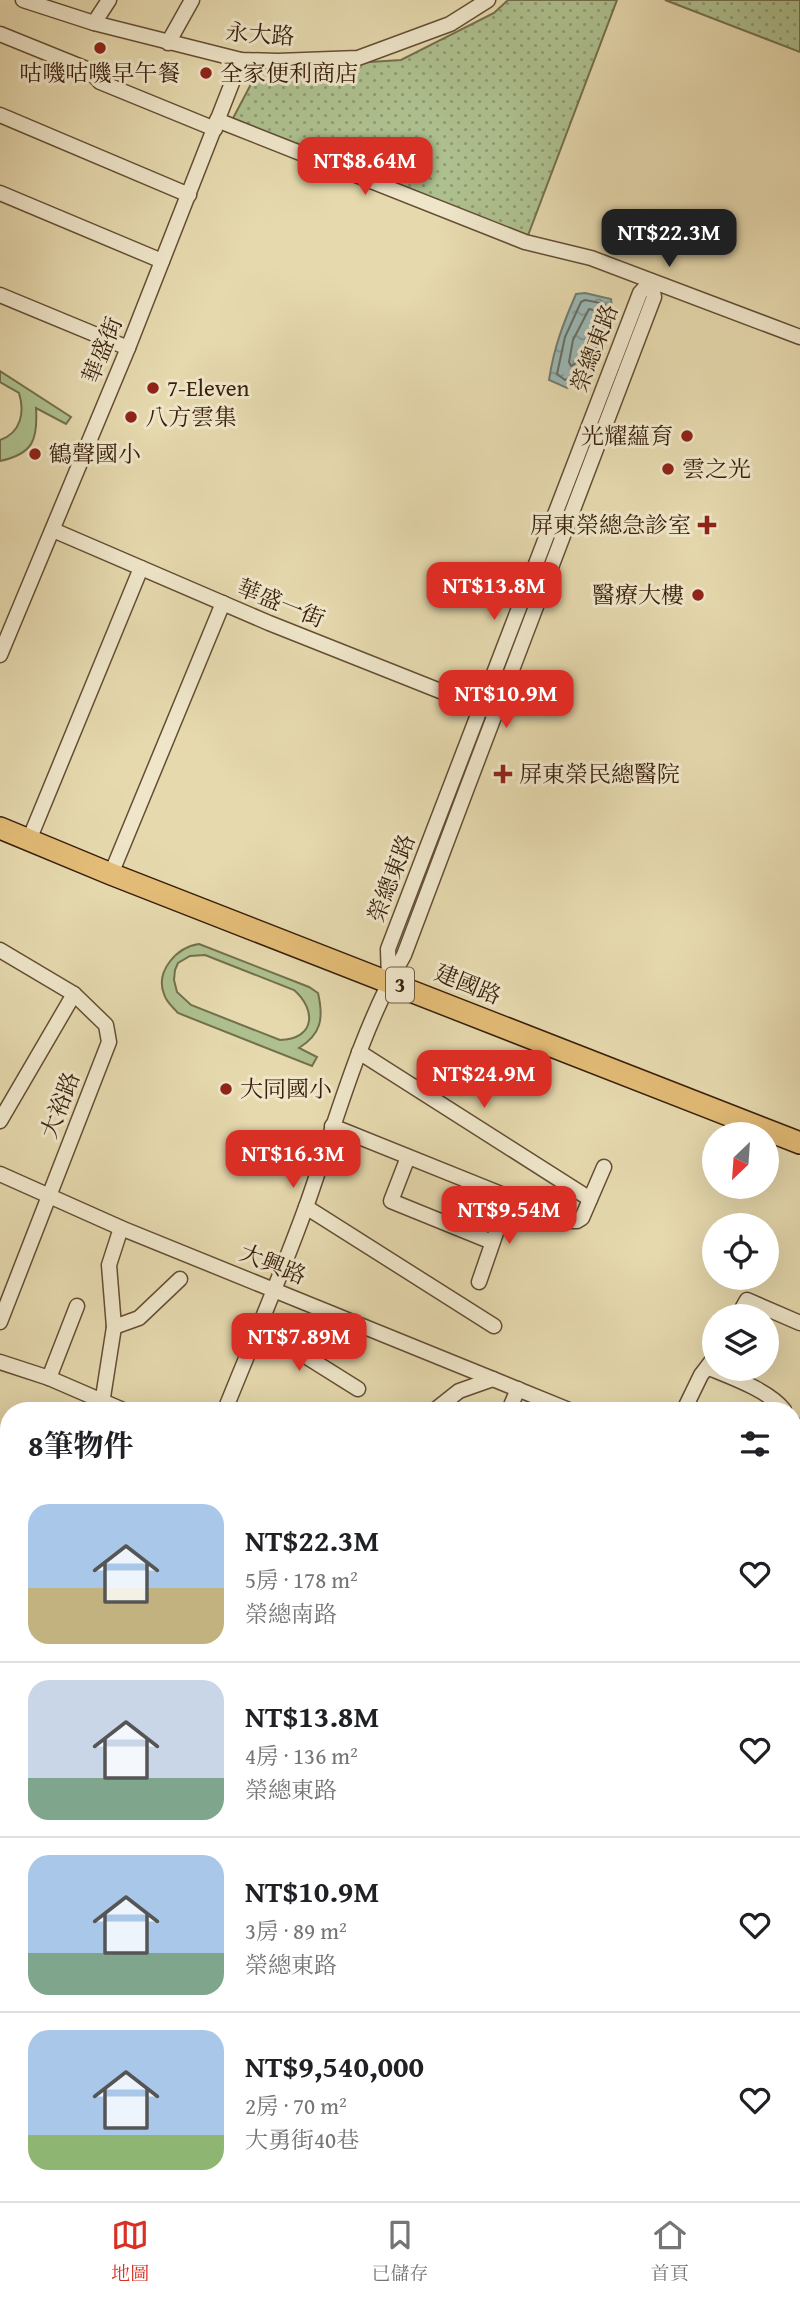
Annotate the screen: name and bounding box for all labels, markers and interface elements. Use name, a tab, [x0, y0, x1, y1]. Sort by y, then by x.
street label: 永大路	[224, 15, 296, 52]
marker: 咕嘰咕嘰早午餐	[92, 40, 108, 56]
place label: 咕嘰咕嘰早午餐	[20, 56, 181, 89]
place label: 全家便利商店	[220, 56, 358, 89]
marker: 全家便利商店	[198, 65, 214, 81]
pin: NT$8.64M	[293, 138, 437, 197]
text: NT$8.64M	[314, 143, 416, 176]
pin: NT$22.3M	[597, 210, 741, 269]
text: NT$22.3M	[618, 215, 720, 248]
street label: 榮總東路	[562, 299, 625, 397]
street label: 華盛街	[73, 312, 130, 388]
place label: 7-Eleven	[167, 371, 250, 404]
marker: 7-Eleven	[145, 380, 161, 396]
place label: 八方雲集	[145, 400, 237, 433]
marker: 八方雲集	[123, 409, 139, 425]
place label: 光耀蘊育	[581, 419, 673, 452]
marker: 光耀蘊育	[679, 428, 695, 444]
place label: 鶴聲國小	[49, 437, 141, 470]
marker: 鶴聲國小	[27, 446, 43, 462]
place label: 雲之光	[682, 452, 751, 485]
marker: 雲之光	[660, 461, 676, 477]
place label: 屏東榮總急診室	[530, 508, 691, 541]
marker: 屏東榮總急診室	[697, 515, 717, 535]
pin: NT$13.8M	[422, 562, 566, 622]
text: NT$13.8M	[443, 568, 545, 601]
street label: 華盛一街	[232, 570, 330, 635]
place label: 醫療大樓	[592, 578, 684, 611]
marker: 醫療大樓	[690, 587, 706, 603]
pin: NT$10.9M	[434, 670, 578, 730]
text: NT$10.9M	[455, 676, 557, 709]
place label: 屏東榮民總醫院	[519, 757, 680, 790]
marker: 屏東榮民總醫院	[493, 764, 513, 784]
street label: 榮總東路	[359, 829, 422, 927]
street label: 建國路	[430, 955, 506, 1012]
road number: 3	[386, 968, 414, 1002]
pin: NT$24.9M	[412, 1050, 556, 1110]
text: NT$24.9M	[433, 1056, 535, 1089]
street label: 大裕路	[32, 1067, 87, 1143]
place label: 大同國小	[240, 1072, 332, 1105]
marker: 大同國小	[218, 1081, 234, 1097]
north arrow	[702, 1122, 779, 1199]
map controls	[702, 1122, 779, 1381]
pin: NT$16.3M	[221, 1130, 365, 1190]
text: NT$16.3M	[242, 1136, 344, 1169]
pin: NT$9.54M	[437, 1186, 581, 1246]
text: NT$9.54M	[458, 1192, 560, 1225]
button: locate	[702, 1213, 779, 1290]
street label: 大興路	[235, 1235, 311, 1292]
button: layers	[702, 1304, 779, 1381]
pin: NT$7.89M	[227, 1314, 371, 1373]
text: NT$7.89M	[248, 1319, 350, 1352]
text: 8筆物件	[28, 1423, 134, 1467]
icon: filters	[736, 1425, 774, 1463]
text: NT$22.3M	[245, 1518, 379, 1562]
icon: home	[84, 1532, 168, 1616]
icon: heart	[736, 1555, 774, 1593]
text: 5房 · 178 m²	[245, 1563, 358, 1596]
text: 榮總南路	[245, 1597, 337, 1630]
text: NT$13.8M	[245, 1694, 379, 1738]
icon: home	[84, 1708, 168, 1792]
icon: heart	[736, 1731, 774, 1769]
text: 4房 · 136 m²	[245, 1739, 358, 1772]
text: 榮總東路	[245, 1773, 337, 1806]
text: NT$10.9M	[245, 1869, 379, 1913]
icon: home	[84, 1883, 168, 1967]
icon: heart	[736, 1906, 774, 1944]
text: 3房 · 89 m²	[245, 1914, 347, 1947]
text: 榮總東路	[245, 1948, 337, 1981]
text: NT$9,540,000	[245, 2044, 424, 2088]
icon: home	[84, 2058, 168, 2142]
icon: heart	[736, 2081, 774, 2119]
text: 2房 · 70 m²	[245, 2089, 347, 2122]
text: 大勇街40巷	[245, 2123, 359, 2156]
tab: 地圖	[111, 2216, 149, 2287]
tab: 已儲存	[371, 2216, 429, 2287]
tab: 首頁	[651, 2216, 689, 2287]

